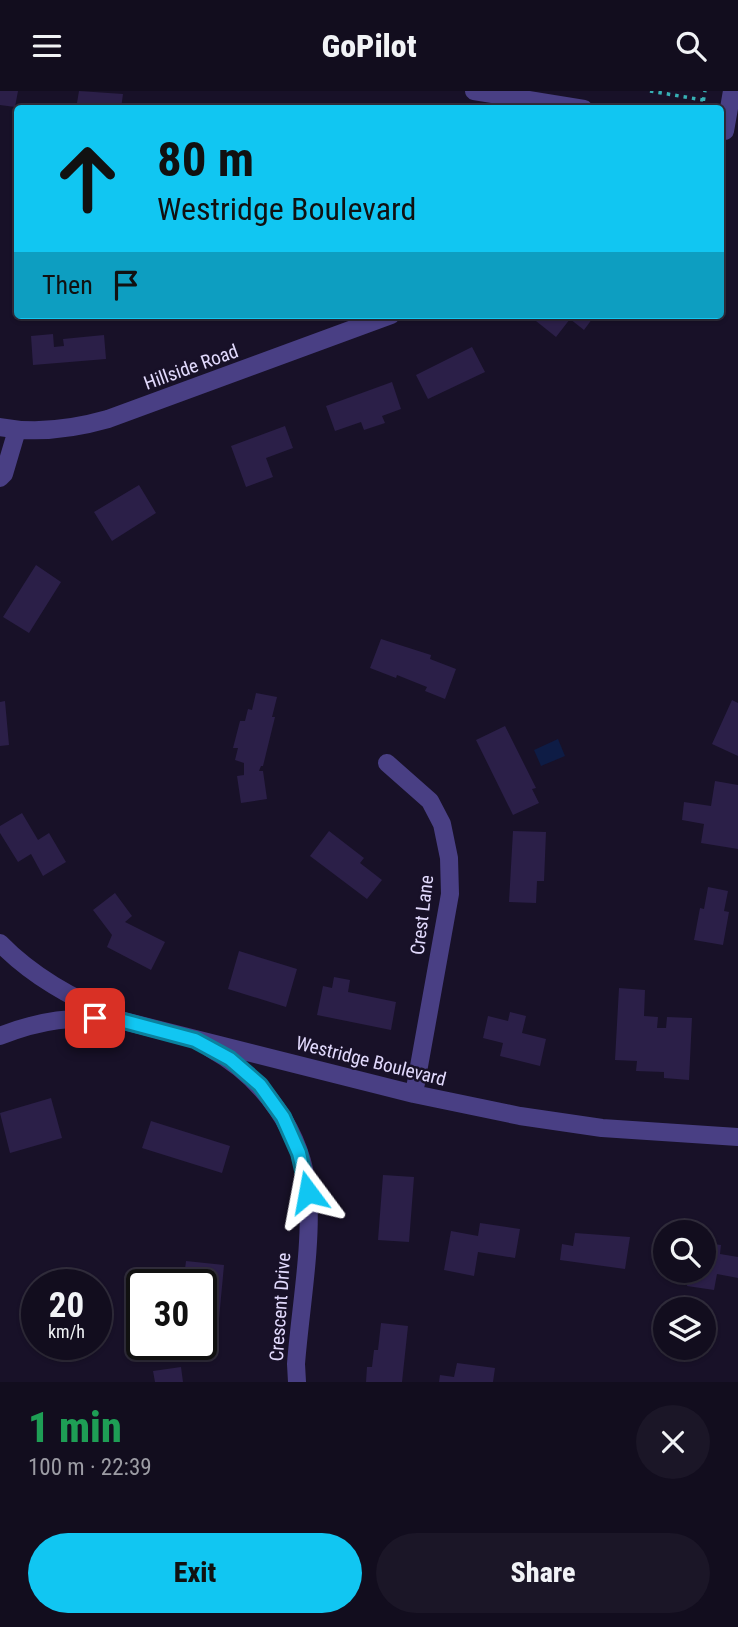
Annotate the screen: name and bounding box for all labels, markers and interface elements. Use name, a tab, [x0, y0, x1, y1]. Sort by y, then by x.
icon: menu	[28, 27, 66, 65]
text: GoPilot	[321, 27, 417, 65]
icon: search	[672, 27, 710, 65]
text: 80 m	[157, 131, 254, 188]
icon: ahead	[42, 133, 133, 224]
text: Westridge Boulevard	[157, 190, 416, 228]
icon: arrive	[107, 266, 145, 304]
text: Then	[42, 270, 93, 300]
street label: Hillside Road	[141, 339, 241, 395]
street label: Crest Lane	[406, 874, 438, 956]
pin	[65, 988, 125, 1048]
icon: arrive	[76, 999, 114, 1037]
street label: Westridge Boulevard	[294, 1031, 448, 1091]
position arrow	[271, 1155, 345, 1229]
map controls	[653, 1220, 716, 1360]
button: search	[653, 1220, 716, 1283]
street label: Crescent Drive	[265, 1252, 295, 1362]
speed limit sign: 30	[126, 1269, 217, 1360]
text: 20	[49, 1285, 84, 1326]
button: layers	[653, 1297, 716, 1360]
text: km/h	[48, 1321, 85, 1342]
text: 1 min	[28, 1403, 122, 1452]
button: close	[636, 1405, 710, 1479]
text: 100 m · 22:39	[28, 1454, 152, 1481]
button: Exit	[28, 1533, 362, 1613]
button: Share	[376, 1533, 710, 1613]

